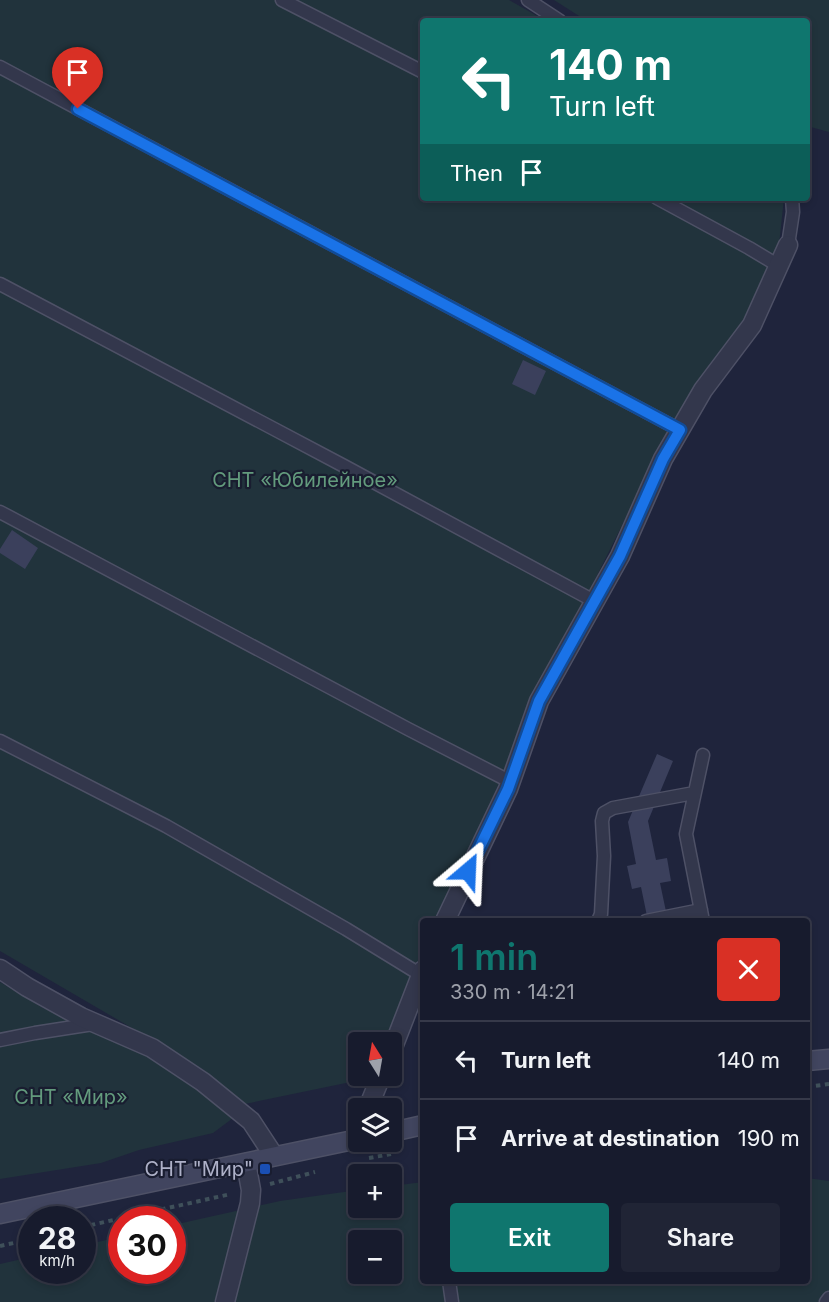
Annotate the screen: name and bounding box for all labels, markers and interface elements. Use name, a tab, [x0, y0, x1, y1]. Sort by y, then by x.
text: 140 m	[549, 39, 672, 90]
icon: left	[450, 42, 528, 120]
pin	[52, 47, 103, 109]
icon: arrive	[61, 56, 94, 89]
text: Turn left	[549, 90, 655, 123]
icon: arrive	[515, 156, 548, 189]
text: Then	[450, 160, 503, 186]
park label: СНТ «Юбилейное»	[212, 468, 398, 492]
position arrow	[436, 839, 500, 903]
text: 1 min	[450, 935, 538, 979]
button: close	[717, 938, 780, 1001]
text: 330 m · 14:21	[450, 980, 575, 1004]
north arrow	[348, 1032, 402, 1086]
map controls	[348, 1032, 402, 1284]
icon: left	[450, 1044, 483, 1077]
text: Turn left	[501, 1047, 591, 1073]
text: 140 m	[718, 1047, 780, 1073]
park label: СНТ «Мир»	[14, 1085, 128, 1109]
button: layers	[348, 1098, 402, 1152]
icon: arrive	[450, 1122, 483, 1155]
text: Arrive at destination	[501, 1125, 720, 1151]
text: 190 m	[738, 1125, 800, 1151]
place label: СНТ "Мир"	[145, 1157, 253, 1181]
marker: СНТ "Мир"	[258, 1162, 272, 1176]
button: +	[348, 1164, 402, 1218]
button: Exit	[450, 1203, 609, 1272]
button: Share	[621, 1203, 780, 1272]
speed limit sign: 30	[108, 1206, 186, 1284]
text: 28	[38, 1220, 76, 1256]
button: −	[348, 1230, 402, 1284]
text: km/h	[39, 1251, 75, 1270]

